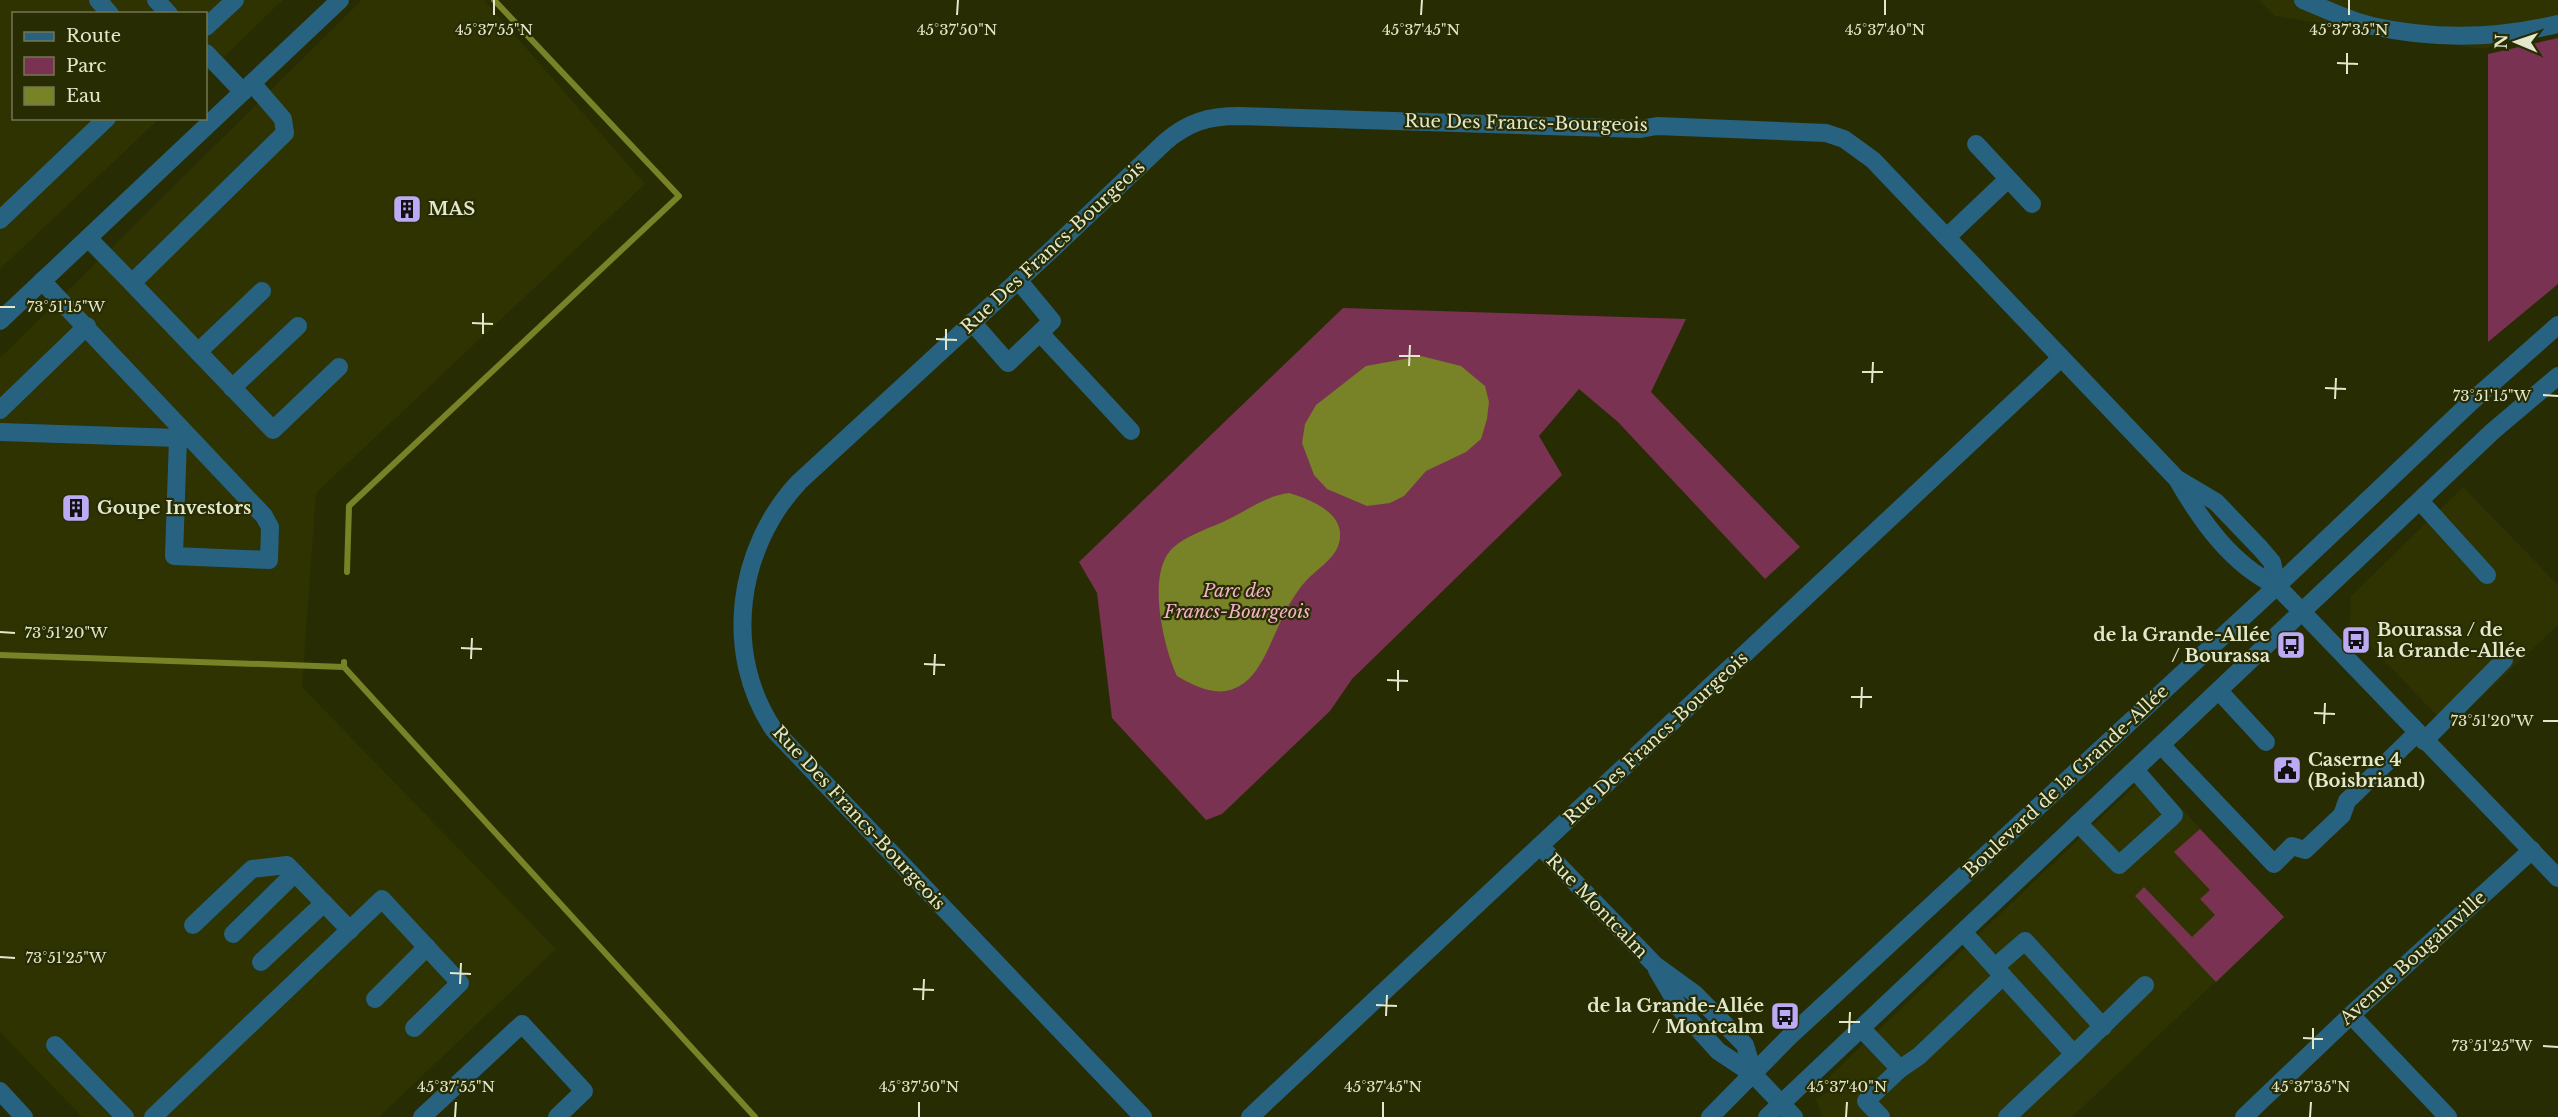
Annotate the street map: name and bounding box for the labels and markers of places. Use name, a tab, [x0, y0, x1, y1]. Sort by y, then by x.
building icon: MAS	[391, 193, 423, 225]
place label: MAS	[428, 198, 475, 220]
building icon: Goupe Investors	[60, 492, 92, 524]
place label: Goupe Investors	[97, 497, 251, 519]
place label: Bourassa / de la Grande-Allée	[2377, 619, 2526, 662]
place label: de la Grande-Allée / Bourassa	[2093, 624, 2271, 667]
bus stop icon: Bourassa / de la Grande-Allée	[2340, 624, 2372, 656]
bus stop icon: de la Grande-Allée / Bourassa	[2275, 629, 2307, 661]
place label: Caserne 4 (Boisbriand)	[2308, 749, 2425, 792]
public building icon: Caserne 4 (Boisbriand)	[2271, 754, 2303, 786]
place label: de la Grande-Allée / Montcalm	[1587, 995, 1764, 1038]
bus stop icon: de la Grande-Allée / Montcalm	[1769, 1000, 1801, 1032]

